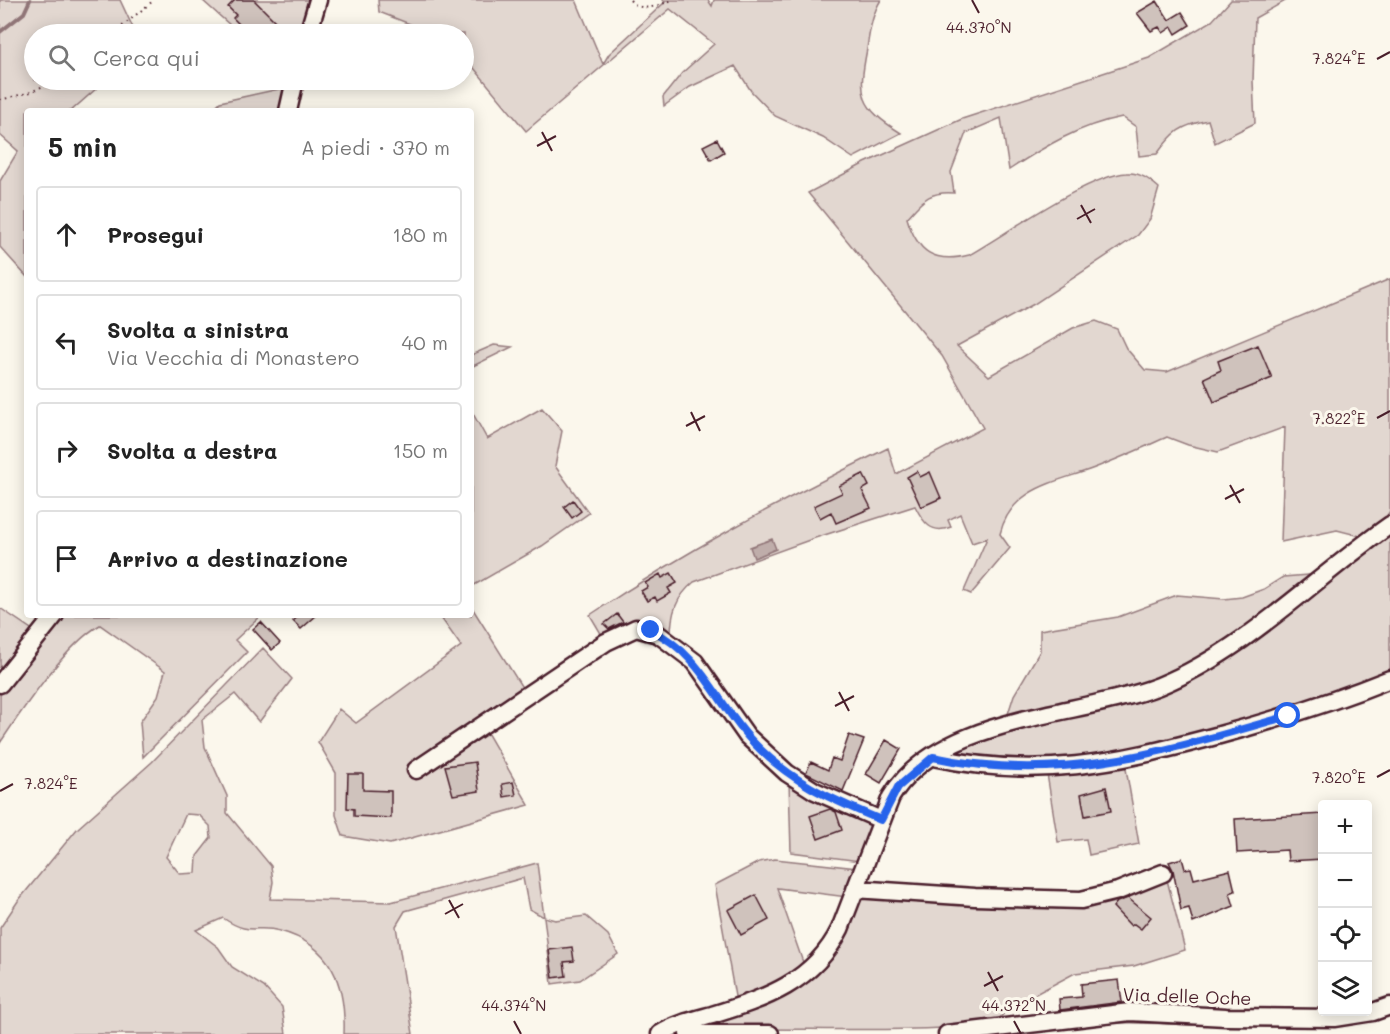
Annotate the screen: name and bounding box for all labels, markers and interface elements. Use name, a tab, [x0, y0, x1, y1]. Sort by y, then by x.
text: 44.370°N	[946, 17, 1012, 37]
search box	[24, 24, 474, 90]
icon: search	[45, 41, 78, 74]
text: Cerca qui	[93, 43, 200, 72]
text: 7.824°E	[1312, 48, 1366, 68]
text: 5 min	[48, 130, 117, 164]
text: A piedi · 370 m	[301, 134, 450, 160]
icon: ahead	[50, 218, 83, 251]
text: Prosegui	[107, 220, 204, 249]
text: 180 m	[392, 221, 448, 247]
text: Svolta a sinistra	[107, 315, 289, 344]
icon: left	[50, 326, 83, 359]
text: 40 m	[402, 329, 448, 355]
text: Via Vecchia di Monastero	[107, 344, 359, 370]
text: 7.822°E	[1313, 408, 1366, 428]
icon: right	[50, 434, 83, 467]
text: Svolta a destra	[107, 436, 277, 465]
text: 150 m	[393, 437, 448, 463]
icon: arrive	[50, 542, 83, 575]
text: Arrivo a destinazione	[107, 544, 348, 573]
route end	[637, 616, 663, 642]
route start	[1274, 702, 1300, 728]
text: 7.820°E	[1312, 767, 1366, 787]
text: 7.824°E	[24, 773, 78, 793]
map controls	[1318, 800, 1372, 1016]
button: +	[1318, 800, 1372, 854]
button: −	[1318, 854, 1372, 908]
button: locate	[1318, 908, 1372, 962]
button: layers	[1318, 962, 1372, 1016]
street label: Via delle Oche	[1122, 982, 1252, 1010]
text: 44.374°N	[482, 995, 546, 1015]
text: 44.372°N	[982, 995, 1046, 1015]

